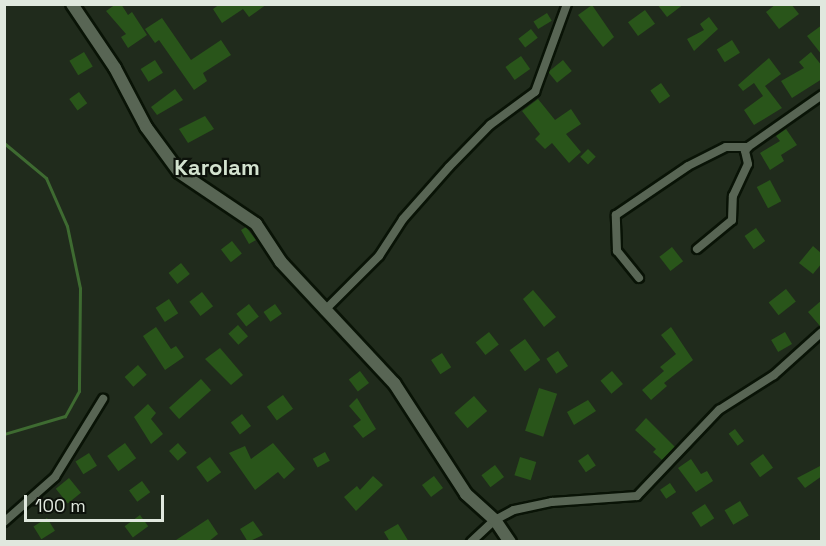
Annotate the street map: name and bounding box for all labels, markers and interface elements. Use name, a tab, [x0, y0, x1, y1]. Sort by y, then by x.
district label: Karolam	[174, 155, 260, 181]
scale bar	[27, 483, 166, 521]
text: 100 m	[35, 494, 86, 517]

